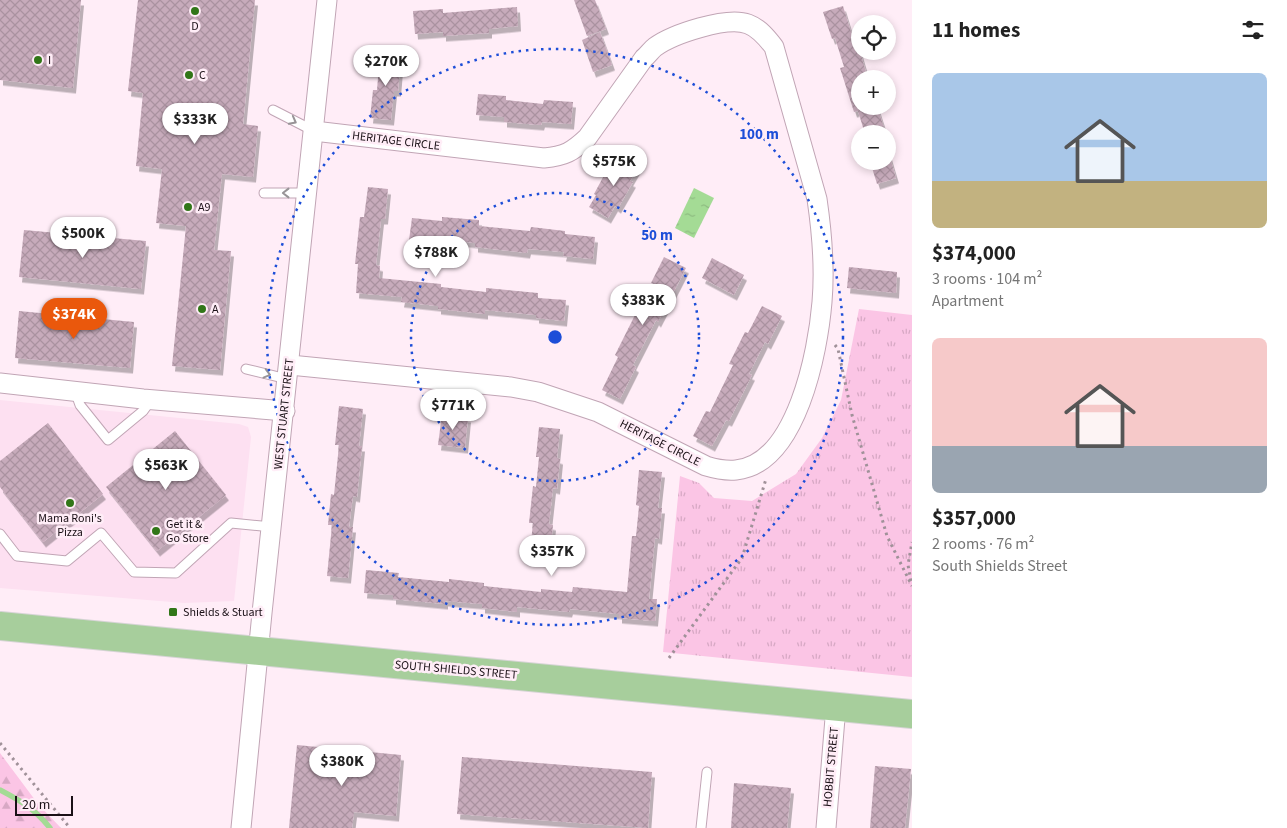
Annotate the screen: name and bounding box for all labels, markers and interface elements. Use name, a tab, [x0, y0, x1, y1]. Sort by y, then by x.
marker: D	[189, 5, 201, 17]
map controls	[851, 15, 896, 170]
button: locate	[851, 15, 896, 60]
text: 11 homes	[932, 15, 1020, 45]
icon: filters	[1239, 16, 1267, 44]
place label: D	[191, 18, 199, 35]
pin: $270K	[351, 44, 421, 87]
text: $270K	[364, 50, 408, 72]
place label: I	[48, 52, 51, 69]
marker: I	[32, 54, 44, 66]
place label: C	[199, 67, 206, 84]
marker: C	[183, 69, 195, 81]
button: +	[851, 70, 896, 115]
pin: $333K	[160, 102, 230, 145]
icon: home	[1055, 106, 1145, 196]
text: $333K	[173, 108, 217, 130]
one-way arrow	[288, 114, 297, 124]
text: 100 m	[739, 124, 779, 145]
button: −	[851, 125, 896, 170]
street label: HERITAGE CIRCLE	[351, 127, 441, 155]
pin: $575K	[579, 144, 649, 187]
text: $575K	[592, 150, 636, 172]
one-way arrow	[282, 188, 290, 198]
place label: A9	[198, 199, 211, 216]
marker: A9	[182, 201, 194, 213]
pin: $500K	[48, 216, 118, 259]
text: $500K	[61, 222, 105, 244]
text: 50 m	[641, 225, 673, 246]
pin: $788K	[401, 236, 471, 278]
text: $374,000	[932, 238, 1016, 268]
text: $788K	[414, 241, 458, 263]
text: 3 rooms · 104 m²	[932, 268, 1042, 290]
pin: $383K	[608, 284, 678, 326]
text: $383K	[621, 289, 665, 311]
text: Apartment	[932, 290, 1004, 312]
pin: $374K	[39, 298, 109, 340]
place label: A	[212, 301, 219, 318]
text: $374K	[52, 303, 96, 325]
marker: A	[196, 303, 208, 315]
centre of rings	[546, 328, 564, 346]
street label: WEST STUART STREET	[270, 357, 298, 470]
one-way arrow	[263, 368, 272, 379]
icon: home	[1055, 371, 1145, 461]
pin: $771K	[418, 388, 488, 431]
text: $771K	[431, 394, 475, 416]
street label: HERITAGE CIRCLE	[617, 415, 703, 471]
pin: $563K	[131, 448, 201, 491]
text: $563K	[144, 454, 188, 476]
marker: Mama Roni's Pizza	[64, 497, 76, 509]
text: $357,000	[932, 503, 1016, 533]
place label: Mama Roni's Pizza	[38, 510, 102, 541]
place label: Get it & Go Store	[166, 516, 209, 547]
marker: Get it & Go Store	[150, 525, 162, 537]
text: 2 rooms · 76 m²	[932, 533, 1034, 555]
pin: $357K	[517, 534, 587, 577]
text: $357K	[530, 540, 574, 562]
text: South Shields Street	[932, 555, 1067, 577]
place label: Shields & Stuart	[183, 604, 263, 621]
marker: Shields & Stuart	[167, 606, 179, 618]
street label: SOUTH SHIELDS STREET	[394, 656, 519, 684]
street label: HOBBIT STREET	[819, 726, 843, 808]
pin: $380K	[307, 744, 377, 787]
text: $380K	[320, 750, 364, 772]
scale bar	[15, 793, 72, 816]
text: 20 m	[22, 795, 50, 815]

